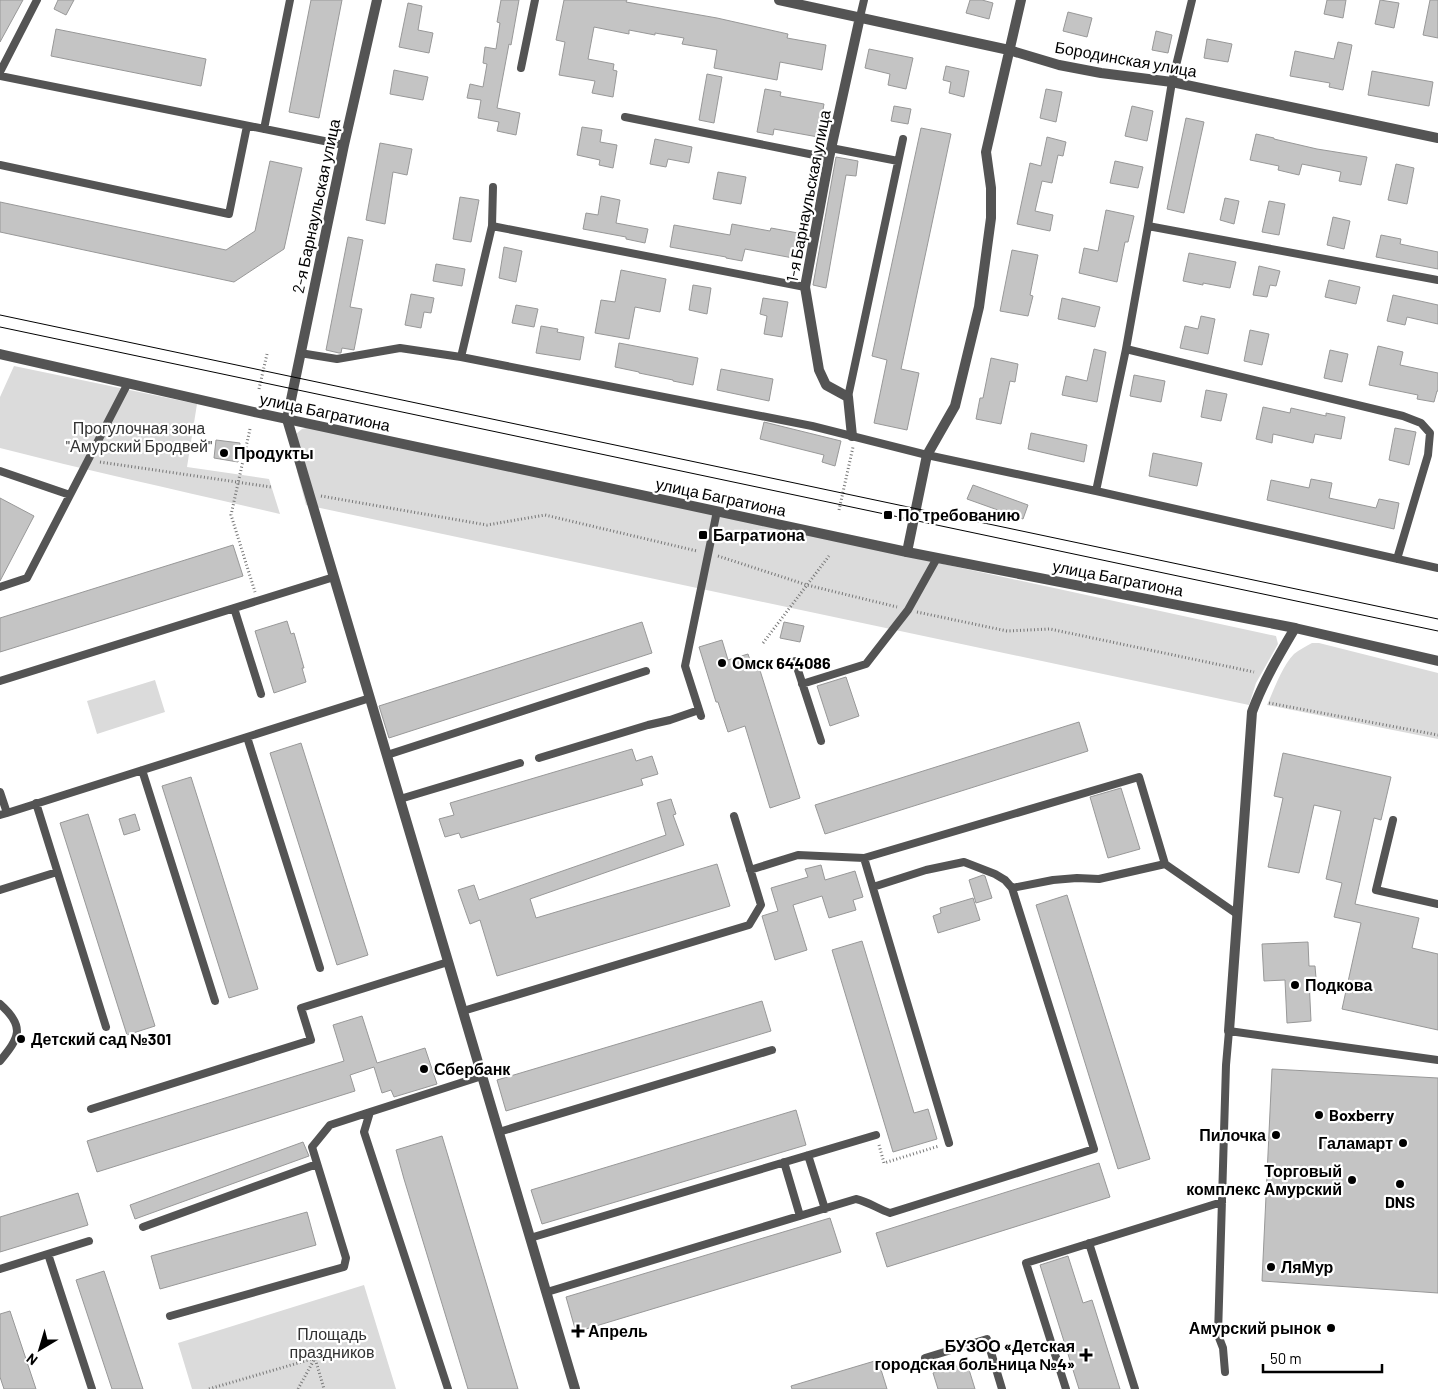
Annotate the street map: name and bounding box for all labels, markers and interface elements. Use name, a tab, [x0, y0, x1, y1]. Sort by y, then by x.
street label: Бородинская улица	[1054, 37, 1199, 80]
street label: 1-я Барнаульская улица	[781, 108, 834, 284]
street label: 2-я Барнаульская улица	[288, 117, 343, 295]
street label: улица Багратиона	[258, 388, 392, 435]
park label: Прогулочная зона "Амурский Бродвей"	[66, 418, 212, 455]
place label: Продукты	[234, 443, 314, 462]
marker: Продукты	[218, 447, 230, 459]
street label: улица Багратиона	[654, 473, 788, 520]
place label: По требованию	[898, 505, 1020, 524]
marker: По требованию	[882, 509, 894, 521]
place label: Багратиона	[713, 525, 805, 544]
marker: Багратиона	[697, 529, 709, 541]
street label: улица Багратиона	[1051, 556, 1185, 600]
place label: Омск 644086	[732, 653, 831, 672]
marker: Омск 644086	[716, 657, 728, 669]
place label: Подкова	[1305, 975, 1372, 994]
marker: Подкова	[1289, 979, 1301, 991]
place label: Детский сад №301	[31, 1029, 171, 1048]
marker: Детский сад №301	[15, 1033, 27, 1045]
place label: Сбербанк	[434, 1059, 511, 1078]
marker: Сбербанк	[418, 1063, 430, 1075]
place label: Boxberry	[1329, 1105, 1394, 1124]
marker: Boxberry	[1313, 1109, 1325, 1121]
place label: Пилочка	[1199, 1125, 1266, 1144]
marker: Пилочка	[1270, 1129, 1282, 1141]
place label: Галамарт	[1318, 1133, 1393, 1152]
marker: Галамарт	[1397, 1137, 1409, 1149]
place label: Торговый комплекс Амурский	[1186, 1161, 1342, 1198]
marker: Торговый комплекс Амурский	[1346, 1174, 1358, 1186]
marker: DNS	[1394, 1178, 1406, 1190]
place label: DNS	[1385, 1192, 1415, 1211]
place label: ЛяМур	[1281, 1257, 1334, 1276]
marker: ЛяМур	[1265, 1261, 1277, 1273]
place label: Амурский рынок	[1189, 1318, 1322, 1337]
place label: Апрель	[588, 1321, 648, 1340]
marker: Амурский рынок	[1325, 1322, 1337, 1334]
north arrow	[15, 1324, 65, 1374]
park label: Площадь праздников	[290, 1324, 374, 1361]
marker: Апрель	[572, 1325, 584, 1337]
place label: БУЗОО «Детская городская больница №4»	[875, 1336, 1075, 1373]
scale bar	[1263, 1342, 1382, 1374]
marker: БУЗОО «Детская городская больница №4»	[1079, 1348, 1093, 1362]
text: 50 m	[1270, 1349, 1302, 1367]
text: N	[23, 1350, 41, 1369]

